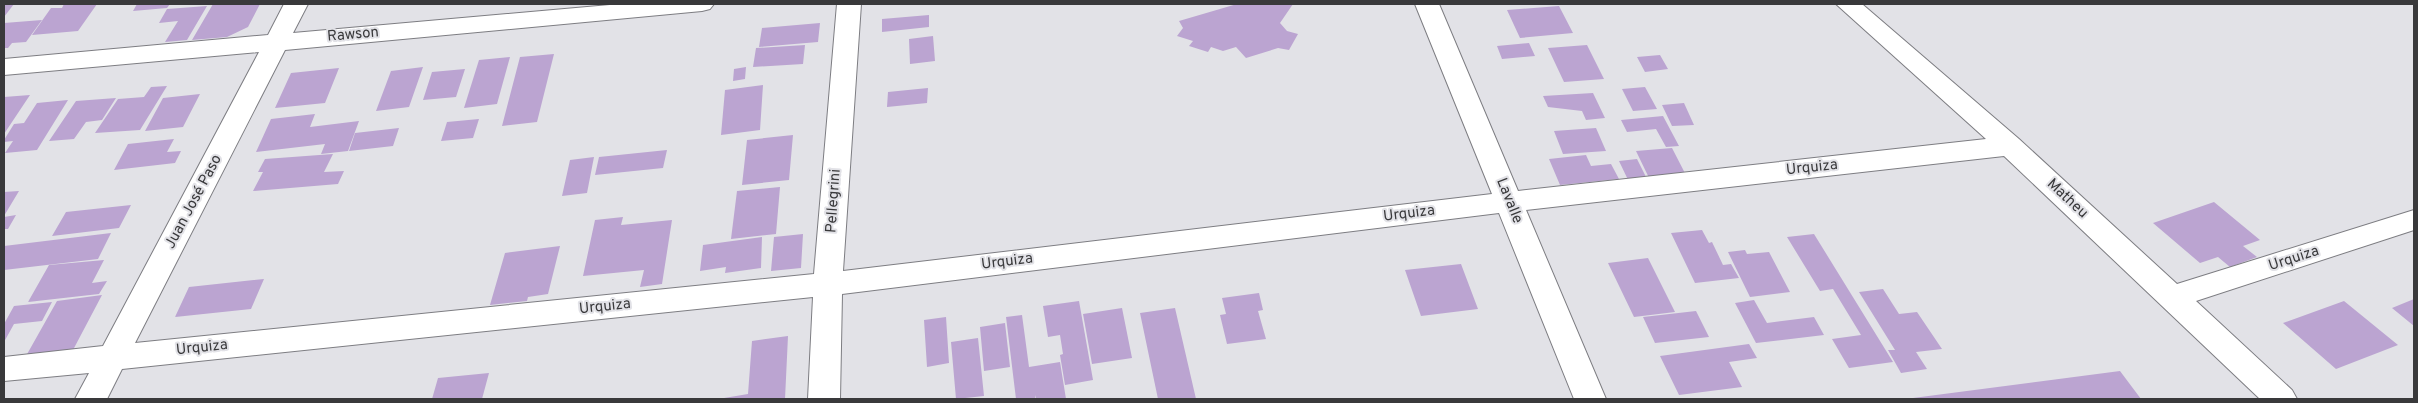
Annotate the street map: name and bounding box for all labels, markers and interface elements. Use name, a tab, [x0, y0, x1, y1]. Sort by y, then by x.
street label: Rawson	[326, 23, 380, 47]
street label: Juan José Paso	[161, 152, 227, 252]
street label: Urquiza	[1785, 156, 1839, 180]
street label: Pellegrini	[822, 168, 846, 234]
street label: Lavalle	[1491, 175, 1527, 227]
street label: Matheu	[2042, 175, 2092, 223]
street label: Urquiza	[1382, 201, 1436, 227]
street label: Urquiza	[2266, 242, 2322, 276]
street label: Urquiza	[980, 249, 1034, 275]
street label: Urquiza	[578, 295, 632, 319]
street label: Urquiza	[175, 336, 229, 360]

